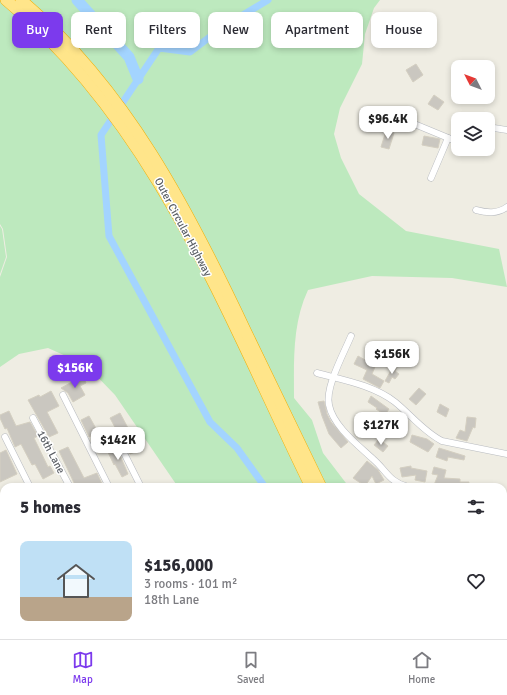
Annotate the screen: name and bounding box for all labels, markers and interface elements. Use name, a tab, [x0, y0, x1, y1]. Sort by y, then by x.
chip: Buy	[12, 12, 63, 48]
chip: Rent	[71, 12, 126, 48]
chip: Filters	[134, 12, 200, 48]
chip: New	[208, 12, 263, 48]
chip: Apartment	[271, 12, 363, 48]
chip: House	[371, 12, 437, 48]
north arrow	[451, 60, 495, 104]
map controls	[451, 60, 495, 156]
pin: $96.4K	[355, 106, 421, 140]
text: $96.4K	[368, 111, 408, 127]
button: layers	[451, 112, 495, 156]
street label: Outer Circular Highway	[152, 176, 215, 279]
pin: $156K	[364, 341, 420, 375]
text: $156K	[374, 346, 410, 362]
pin: $156K	[47, 355, 103, 389]
text: $156K	[57, 360, 93, 376]
pin: $127K	[353, 412, 409, 446]
text: $127K	[363, 417, 399, 433]
pin: $142K	[90, 427, 146, 461]
street label: 16th Lane	[34, 428, 68, 476]
text: $142K	[100, 432, 136, 448]
icon: filters	[465, 496, 487, 518]
text: 5 homes	[20, 497, 81, 518]
text: $156,000	[144, 555, 213, 576]
icon: home	[52, 557, 100, 605]
icon: heart	[465, 570, 487, 592]
text: 3 rooms · 101 m²	[144, 576, 237, 592]
text: 18th Lane	[144, 592, 199, 608]
tab: Map	[72, 649, 94, 686]
tab: Saved	[237, 649, 265, 686]
tab: Home	[408, 649, 435, 686]

